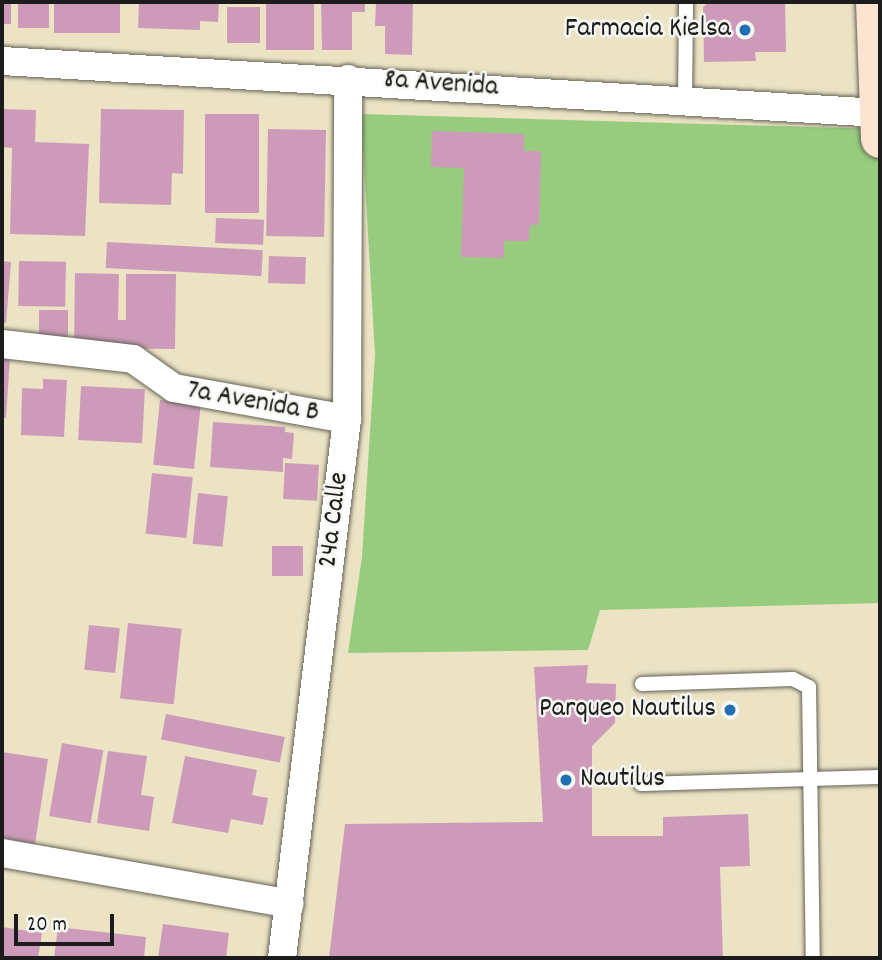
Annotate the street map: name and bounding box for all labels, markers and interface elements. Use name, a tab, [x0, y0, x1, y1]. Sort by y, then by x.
place label: Farmacia Kielsa	[565, 13, 731, 47]
marker: Farmacia Kielsa	[737, 22, 753, 38]
street label: 8a Avenida	[383, 64, 499, 106]
street label: 7a Avenida B	[184, 375, 322, 431]
street label: 24a Calle	[312, 470, 358, 570]
place label: Parqueo Nautilus	[539, 693, 716, 727]
marker: Parqueo Nautilus	[722, 702, 738, 718]
place label: Nautilus	[580, 763, 665, 797]
marker: Nautilus	[558, 772, 574, 788]
scale bar	[18, 900, 117, 944]
text: 20 m	[27, 911, 67, 941]

